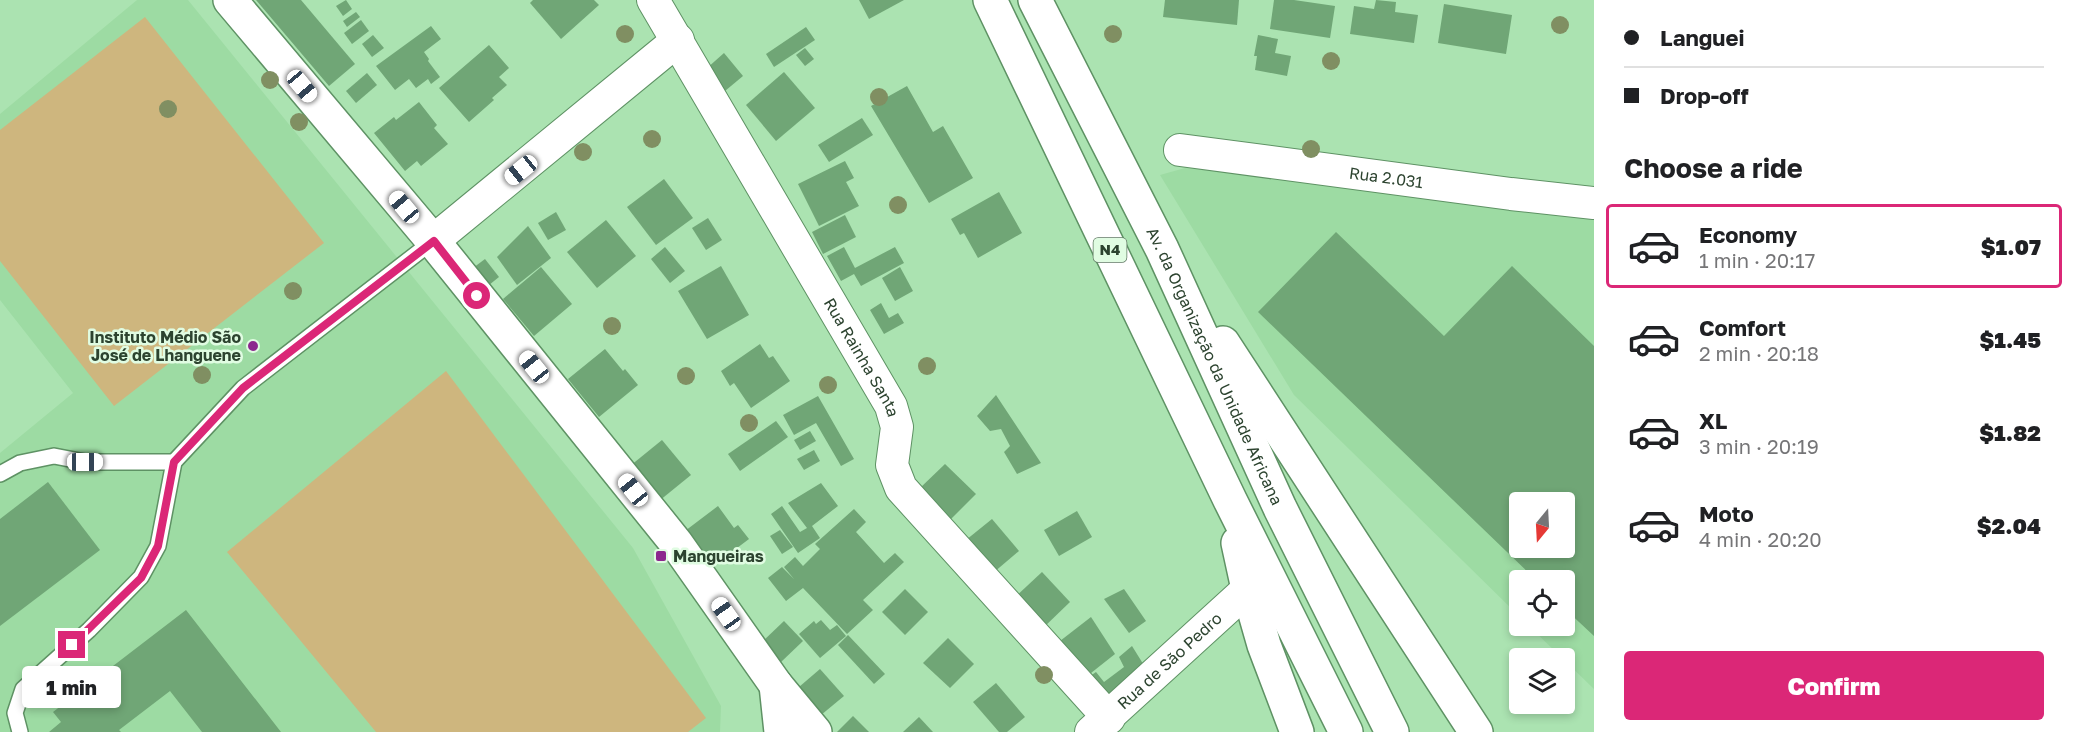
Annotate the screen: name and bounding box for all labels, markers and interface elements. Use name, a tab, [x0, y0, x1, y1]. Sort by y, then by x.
text: Languei	[1660, 24, 1744, 51]
car	[284, 66, 320, 106]
text: Drop-off	[1660, 82, 1749, 109]
car	[501, 152, 541, 188]
text: Choose a ride	[1624, 152, 1803, 184]
street label: Rua 2.031	[1348, 163, 1425, 192]
car	[386, 187, 422, 227]
icon: car	[1627, 219, 1681, 273]
text: Economy	[1699, 221, 1797, 248]
street label: Av. da Organização da Unidade Africana	[1143, 224, 1287, 508]
text: $1.07	[1981, 233, 2041, 260]
road number: N4	[1094, 238, 1126, 262]
text: 1 min · 20:17	[1699, 248, 1815, 272]
route start	[463, 282, 490, 309]
street label: Rua Rainha Santa	[820, 294, 904, 419]
icon: car	[1627, 312, 1681, 366]
text: Comfort	[1699, 314, 1786, 341]
text: $1.45	[1980, 326, 2041, 353]
place label: Instituto Médio São José de Lhanguene	[89, 327, 241, 365]
marker: Instituto Médio São José de Lhanguene	[246, 339, 260, 353]
text: 2 min · 20:18	[1699, 341, 1819, 365]
car	[516, 347, 552, 387]
icon: car	[1627, 405, 1681, 459]
text: XL	[1699, 407, 1727, 434]
text: $1.82	[1979, 419, 2041, 446]
text: 3 min · 20:19	[1699, 434, 1819, 458]
car	[67, 453, 103, 471]
car	[615, 470, 651, 510]
north arrow	[1509, 492, 1575, 558]
map controls	[1509, 492, 1575, 714]
icon: car	[1627, 498, 1681, 552]
text: Moto	[1699, 500, 1754, 527]
text: $2.04	[1977, 512, 2041, 539]
text: 4 min · 20:20	[1699, 527, 1822, 551]
place label: Mangueiras	[673, 546, 764, 566]
marker: Mangueiras	[654, 549, 668, 563]
button: locate	[1509, 570, 1575, 636]
car	[708, 594, 744, 634]
street label: Rua de São Pedro	[1113, 608, 1226, 713]
route end	[58, 631, 85, 658]
button: layers	[1509, 648, 1575, 714]
button: Confirm	[1624, 651, 2044, 720]
callout: 1 min	[22, 666, 122, 708]
text: 1 min	[46, 675, 97, 699]

